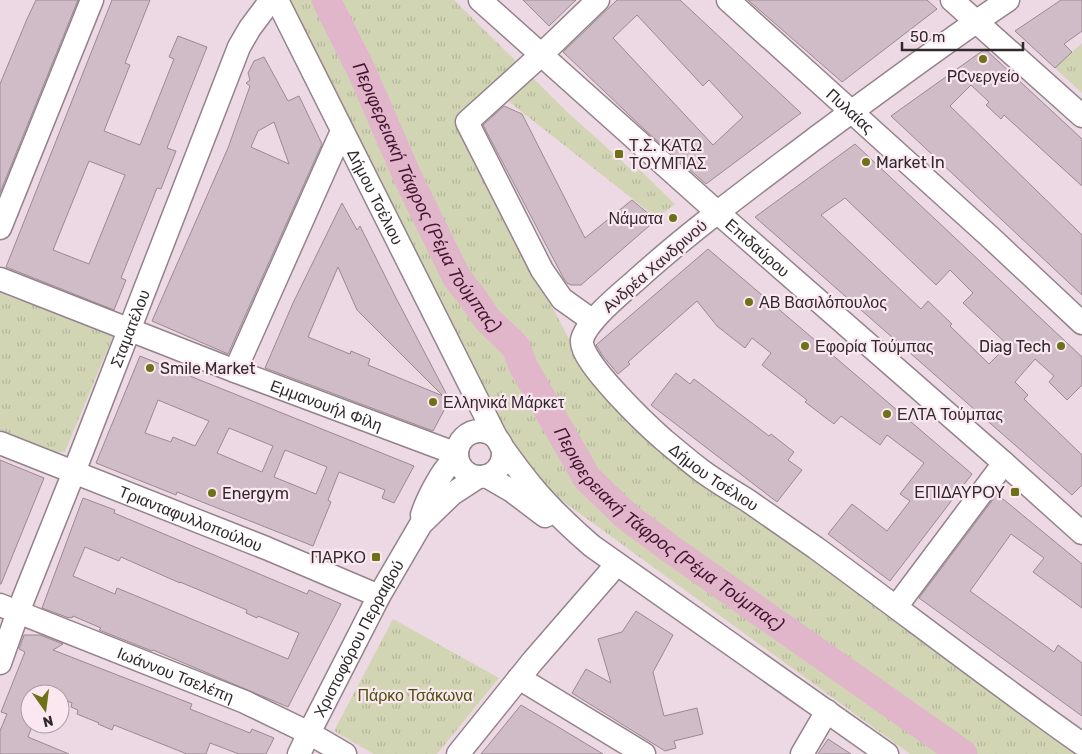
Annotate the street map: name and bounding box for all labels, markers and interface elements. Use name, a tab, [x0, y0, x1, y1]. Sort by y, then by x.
scale bar	[902, 20, 1023, 52]
text: 50 m	[910, 28, 945, 46]
marker: PCνεργείο	[977, 53, 989, 65]
water label: Περιφερειακή Τάφρος (Ρέμα Τούμπας)	[348, 58, 505, 337]
place label: PCνεργείο	[947, 67, 1019, 86]
street label: Πυλαίας	[823, 84, 878, 137]
place label: Τ.Σ. ΚΑΤΩ ΤΟΥΜΠΑΣ	[629, 136, 707, 173]
street label: Δήμου Τσέλιου	[344, 146, 408, 248]
marker: Τ.Σ. ΚΑΤΩ ΤΟΥΜΠΑΣ	[613, 148, 625, 160]
place label: Market In	[876, 153, 945, 172]
marker: Market In	[860, 156, 872, 168]
place label: Νάματα	[608, 209, 663, 228]
marker: Νάματα	[667, 212, 679, 224]
street label: Επιδαύρου	[722, 214, 794, 281]
street label: Ανδρέα Χανδρινού	[599, 216, 711, 316]
street label: Σταματέλου	[106, 287, 153, 370]
place label: ΑΒ Βασιλόπουλος	[759, 293, 887, 312]
marker: ΑΒ Βασιλόπουλος	[743, 296, 755, 308]
place label: Εφορία Τούμπας	[815, 337, 934, 356]
place label: Diag Tech	[979, 337, 1051, 356]
marker: Εφορία Τούμπας	[799, 340, 811, 352]
marker: Diag Tech	[1055, 340, 1067, 352]
place label: Smile Market	[160, 359, 255, 378]
marker: Smile Market	[144, 362, 156, 374]
street label: Εμμανουήλ Φίλη	[268, 376, 385, 435]
place label: Ελληνικά Μάρκετ	[443, 393, 565, 412]
marker: Ελληνικά Μάρκετ	[427, 396, 439, 408]
place label: ΕΛΤΑ Τούμπας	[897, 405, 1003, 424]
marker: ΕΛΤΑ Τούμπας	[881, 408, 893, 420]
water label: Περιφερειακή Τάφρος (Ρέμα Τούμπας)	[549, 423, 788, 636]
street label: Δήμου Τσέλιου	[665, 439, 762, 515]
street label: Τριανταφυλλοπούλου	[116, 481, 265, 555]
place label: ΕΠΙΔΑΥΡΟΥ	[914, 483, 1005, 502]
place label: Energym	[222, 484, 289, 503]
marker: ΕΠΙΔΑΥΡΟΥ	[1009, 486, 1021, 498]
marker: Energym	[206, 487, 218, 499]
place label: ΠΑΡΚΟ	[310, 548, 366, 567]
marker: ΠΑΡΚΟ	[370, 551, 382, 563]
street label: Χριστοφόρου Περραιβού	[309, 556, 408, 720]
street label: Ιωάννου Τσελέπη	[115, 643, 237, 706]
north arrow	[20, 684, 70, 734]
park label: Πάρκο Τσάκωνα	[357, 686, 473, 705]
text: N	[41, 712, 55, 731]

